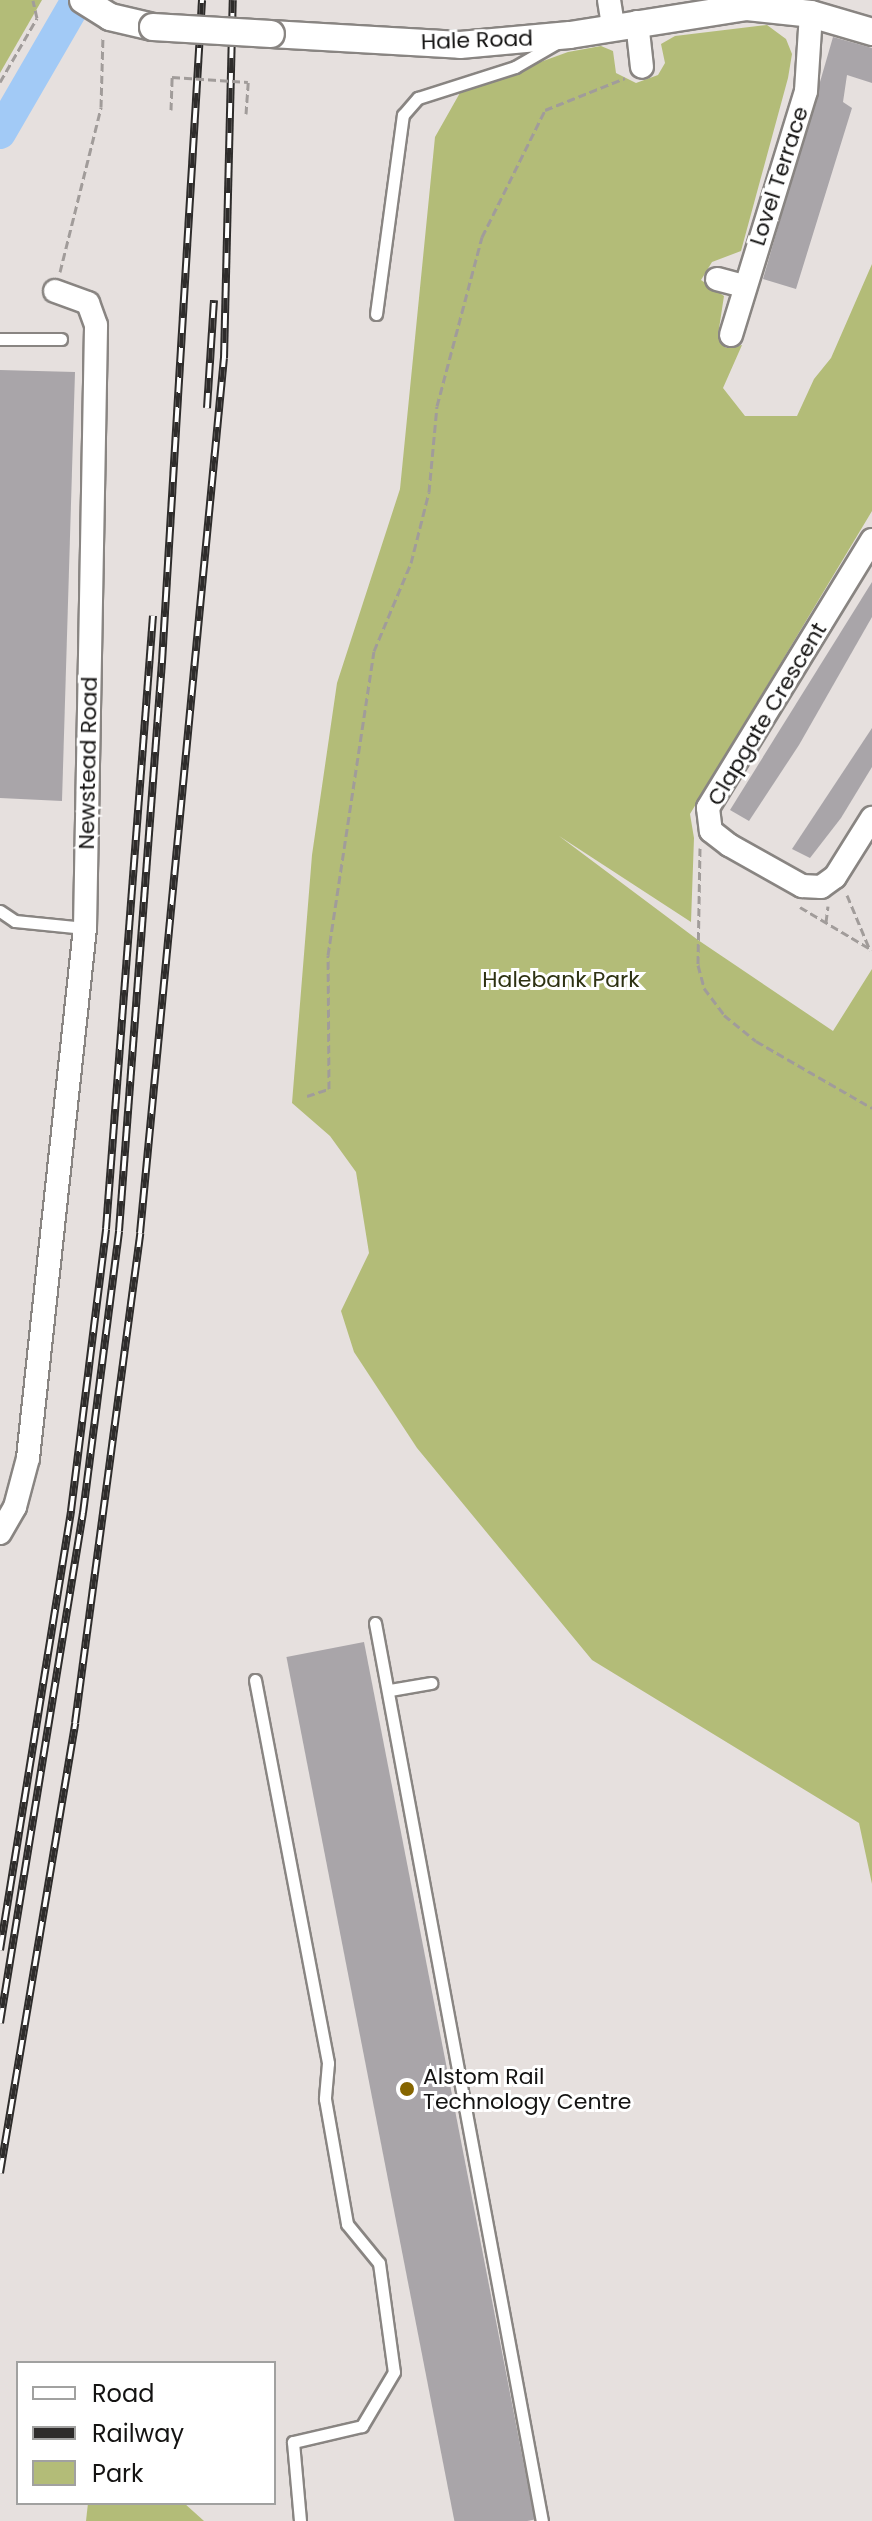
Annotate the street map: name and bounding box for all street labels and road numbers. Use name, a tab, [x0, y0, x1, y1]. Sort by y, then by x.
street label: Hale Road	[420, 25, 534, 55]
street label: Lovel Terrace	[744, 103, 814, 249]
street label: Clapgate Crescent	[702, 618, 832, 810]
street label: Newstead Road	[73, 676, 103, 850]

